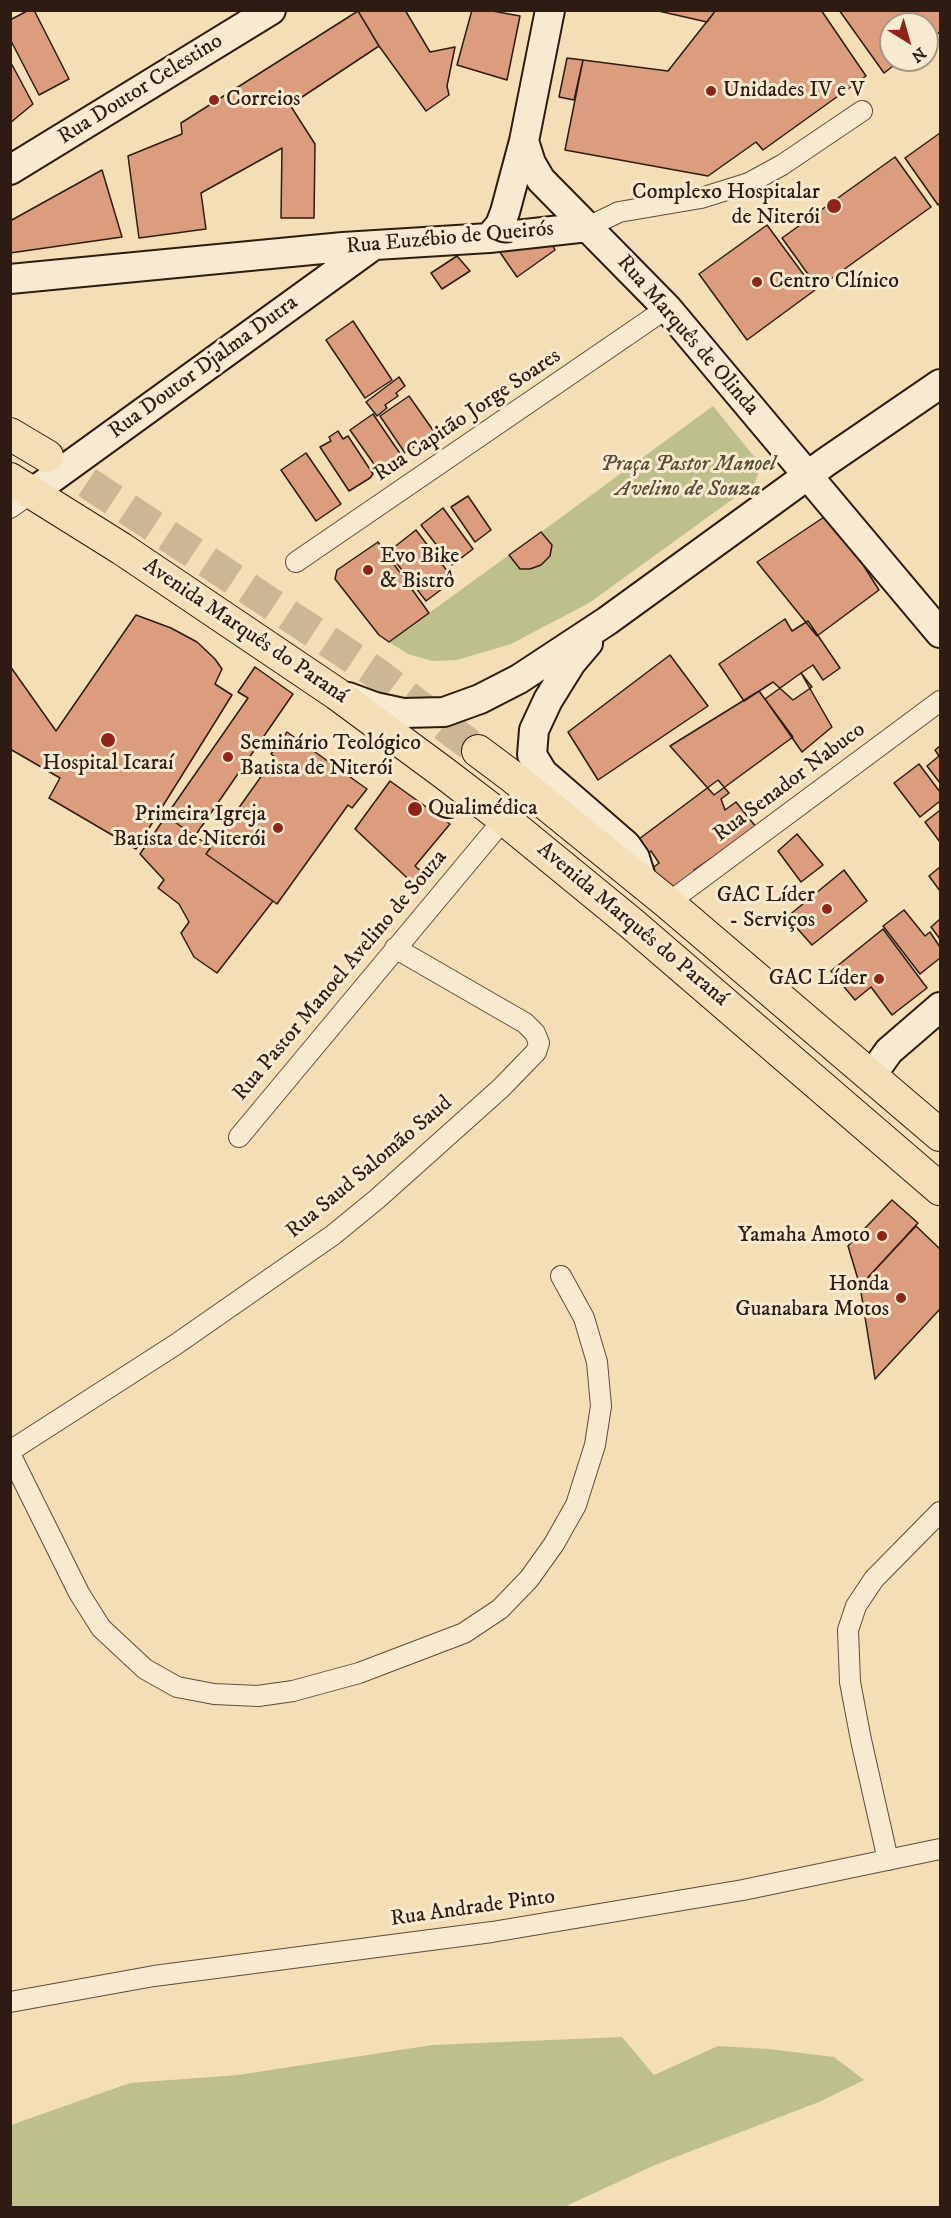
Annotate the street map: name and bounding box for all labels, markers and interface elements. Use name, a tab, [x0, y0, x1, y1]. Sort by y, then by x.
north arrow	[879, 12, 939, 72]
street label: Rua Doutor Celestino	[54, 29, 228, 151]
text: N	[907, 43, 930, 67]
place label: Unidades IV e V	[723, 78, 865, 104]
marker: Unidades IV e V	[704, 84, 718, 98]
place label: Correios	[226, 87, 300, 113]
marker: Correios	[207, 93, 221, 107]
place label: Complexo Hospitalar de Niterói	[632, 180, 820, 231]
marker: Complexo Hospitalar de Niterói	[825, 197, 843, 215]
street label: Rua Euzébio de Queirós	[345, 217, 555, 261]
street label: Rua Marquês de Olinda	[610, 250, 764, 422]
place label: Centro Clínico	[769, 269, 899, 295]
marker: Centro Clínico	[750, 275, 764, 289]
street label: Rua Doutor Djalma Dutra	[104, 290, 304, 446]
street label: Rua Capitão Jorge Soares	[370, 344, 566, 488]
park label: Praça Pastor Manoel Avelino de Souza	[600, 452, 776, 504]
place label: Evo Bike & Bistrô	[380, 544, 459, 596]
street label: Avenida Marquês do Paraná	[137, 553, 353, 711]
marker: Evo Bike & Bistrô	[361, 563, 375, 577]
street label: Rua Senador Nabuco	[709, 717, 871, 849]
marker: Hospital Icaraí	[99, 731, 117, 749]
place label: Seminário Teológico Batista de Niterói	[240, 731, 421, 782]
marker: Seminário Teológico Batista de Niterói	[221, 750, 235, 764]
place label: Hospital Icaraí	[42, 751, 174, 777]
place label: Qualimédica	[428, 796, 538, 822]
marker: Qualimédica	[406, 800, 424, 818]
place label: Primeira Igreja Batista de Niterói	[113, 802, 266, 854]
marker: Primeira Igreja Batista de Niterói	[271, 821, 285, 835]
street label: Avenida Marquês do Paraná	[531, 837, 733, 1013]
street label: Rua Pastor Manoel Avelino de Souza	[228, 845, 454, 1107]
place label: GAC Líder - Serviços	[717, 883, 815, 934]
marker: GAC Líder - Serviços	[820, 902, 834, 916]
place label: GAC Líder	[769, 966, 867, 992]
marker: GAC Líder	[872, 972, 886, 986]
street label: Rua Saud Salomão Saud	[282, 1091, 458, 1245]
place label: Yamaha Amoto	[738, 1223, 870, 1249]
marker: Yamaha Amoto	[875, 1229, 889, 1243]
place label: Honda Guanabara Motos	[735, 1272, 889, 1324]
marker: Honda Guanabara Motos	[894, 1291, 908, 1305]
street label: Rua Andrade Pinto	[389, 1884, 557, 1934]

